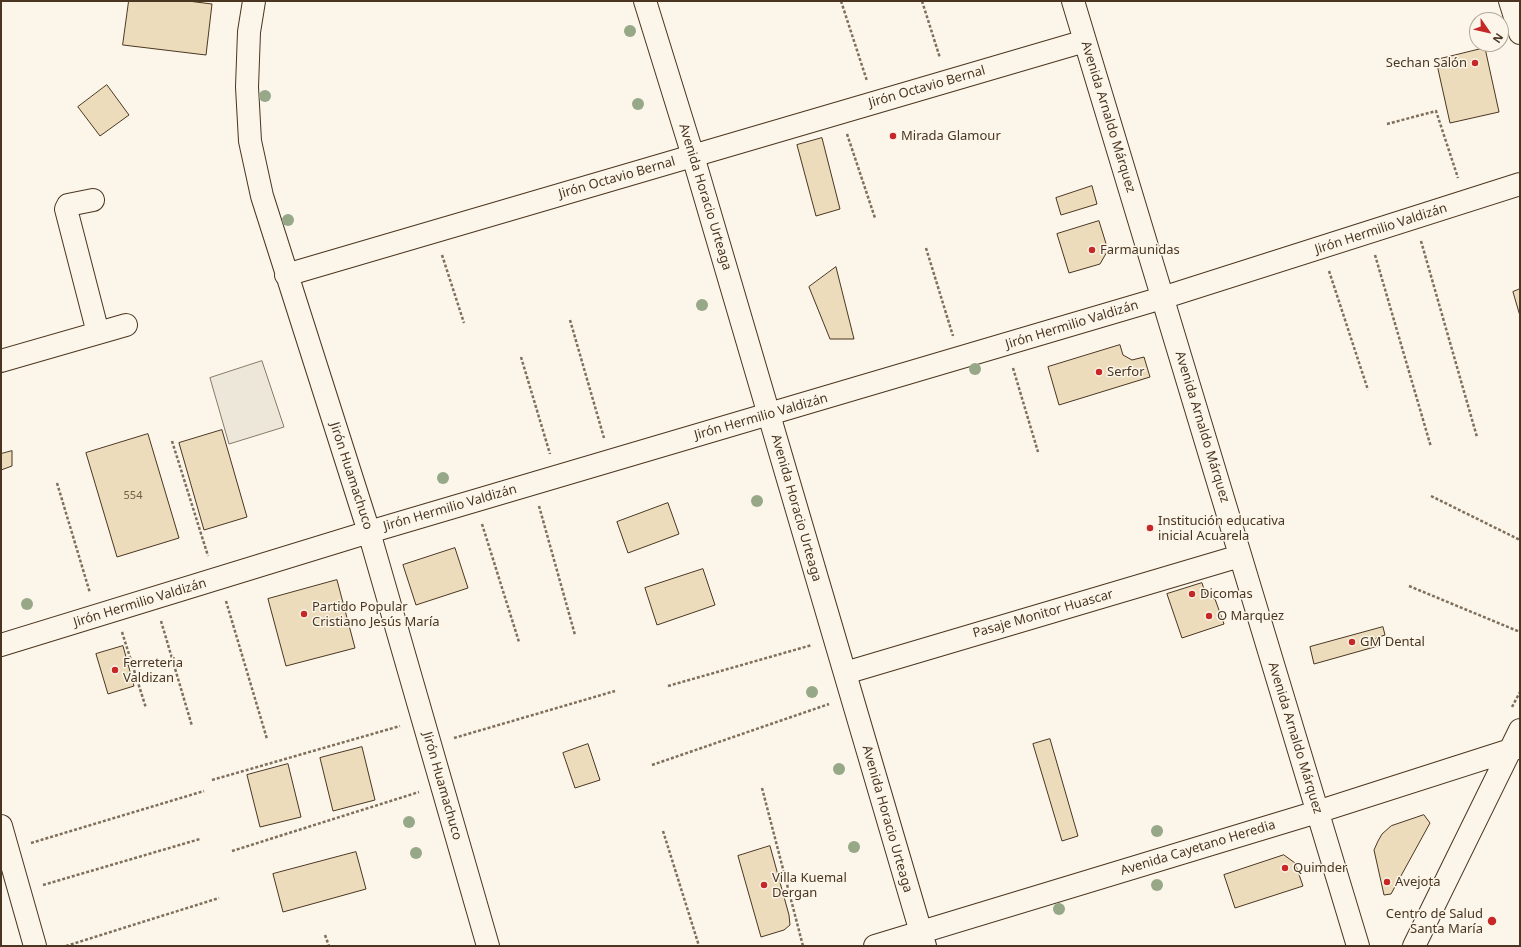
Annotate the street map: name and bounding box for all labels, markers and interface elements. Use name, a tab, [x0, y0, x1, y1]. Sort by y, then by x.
north arrow	[1469, 12, 1509, 52]
text: N	[1490, 31, 1507, 46]
street label: Avenida Arnaldo Márquez	[1078, 39, 1138, 195]
place label: Sechan Salón	[1386, 55, 1467, 71]
marker: Sechan Salón	[1470, 58, 1480, 68]
street label: Jirón Octavio Bernal	[867, 63, 987, 111]
street label: Avenida Horacio Urteaga	[675, 122, 735, 272]
place label: Mirada Glamour	[901, 128, 1001, 144]
marker: Mirada Glamour	[888, 131, 898, 141]
street label: Jirón Octavio Bernal	[557, 154, 677, 202]
street label: Jirón Hermilio Valdizán	[1313, 200, 1449, 258]
place label: Farmaunidas	[1100, 242, 1180, 258]
marker: Farmaunidas	[1087, 245, 1097, 255]
street label: Jirón Hermilio Valdizán	[1004, 297, 1140, 353]
street label: Avenida Arnaldo Márquez	[1172, 349, 1232, 505]
place label: Serfor	[1107, 364, 1145, 380]
marker: Serfor	[1094, 367, 1104, 377]
street label: Jirón Hermilio Valdizán	[692, 390, 830, 444]
street label: Jirón Huamachuco	[326, 420, 376, 532]
street label: Avenida Horacio Urteaga	[767, 433, 825, 583]
street label: Jirón Hermilio Valdizán	[381, 481, 519, 535]
house number: 554	[124, 489, 142, 503]
place label: Institución educativa inicial Acuarela	[1158, 513, 1285, 544]
marker: Institución educativa inicial Acuarela	[1145, 523, 1155, 533]
street label: Jirón Hermilio Valdizán	[72, 575, 208, 631]
street label: Pasaje Monitor Huascar	[971, 586, 1115, 642]
place label: Dicomas	[1200, 586, 1253, 602]
marker: Dicomas	[1187, 589, 1197, 599]
place label: Partido Popular Cristiano Jesús María	[312, 599, 440, 630]
place label: O Marquez	[1217, 608, 1284, 624]
marker: Partido Popular Cristiano Jesús María	[299, 609, 309, 619]
marker: O Marquez	[1204, 611, 1214, 621]
place label: GM Dental	[1360, 634, 1425, 650]
marker: GM Dental	[1347, 637, 1357, 647]
place label: Ferreteria Valdizan	[123, 655, 183, 686]
street label: Avenida Arnaldo Márquez	[1265, 660, 1325, 816]
marker: Ferreteria Valdizan	[110, 665, 120, 675]
street label: Jirón Huamachuco	[419, 730, 465, 842]
street label: Avenida Horacio Urteaga	[858, 744, 916, 894]
street label: Avenida Cayetano Heredia	[1119, 817, 1277, 879]
place label: Quimder	[1293, 860, 1347, 876]
marker: Quimder	[1280, 863, 1290, 873]
place label: Villa Kuemal Dergan	[772, 870, 847, 901]
place label: Avejota	[1395, 874, 1440, 890]
marker: Avejota	[1382, 877, 1392, 887]
marker: Villa Kuemal Dergan	[759, 880, 769, 890]
place label: Centro de Salud Santa María	[1386, 906, 1483, 937]
marker: Centro de Salud Santa María	[1486, 915, 1498, 927]

